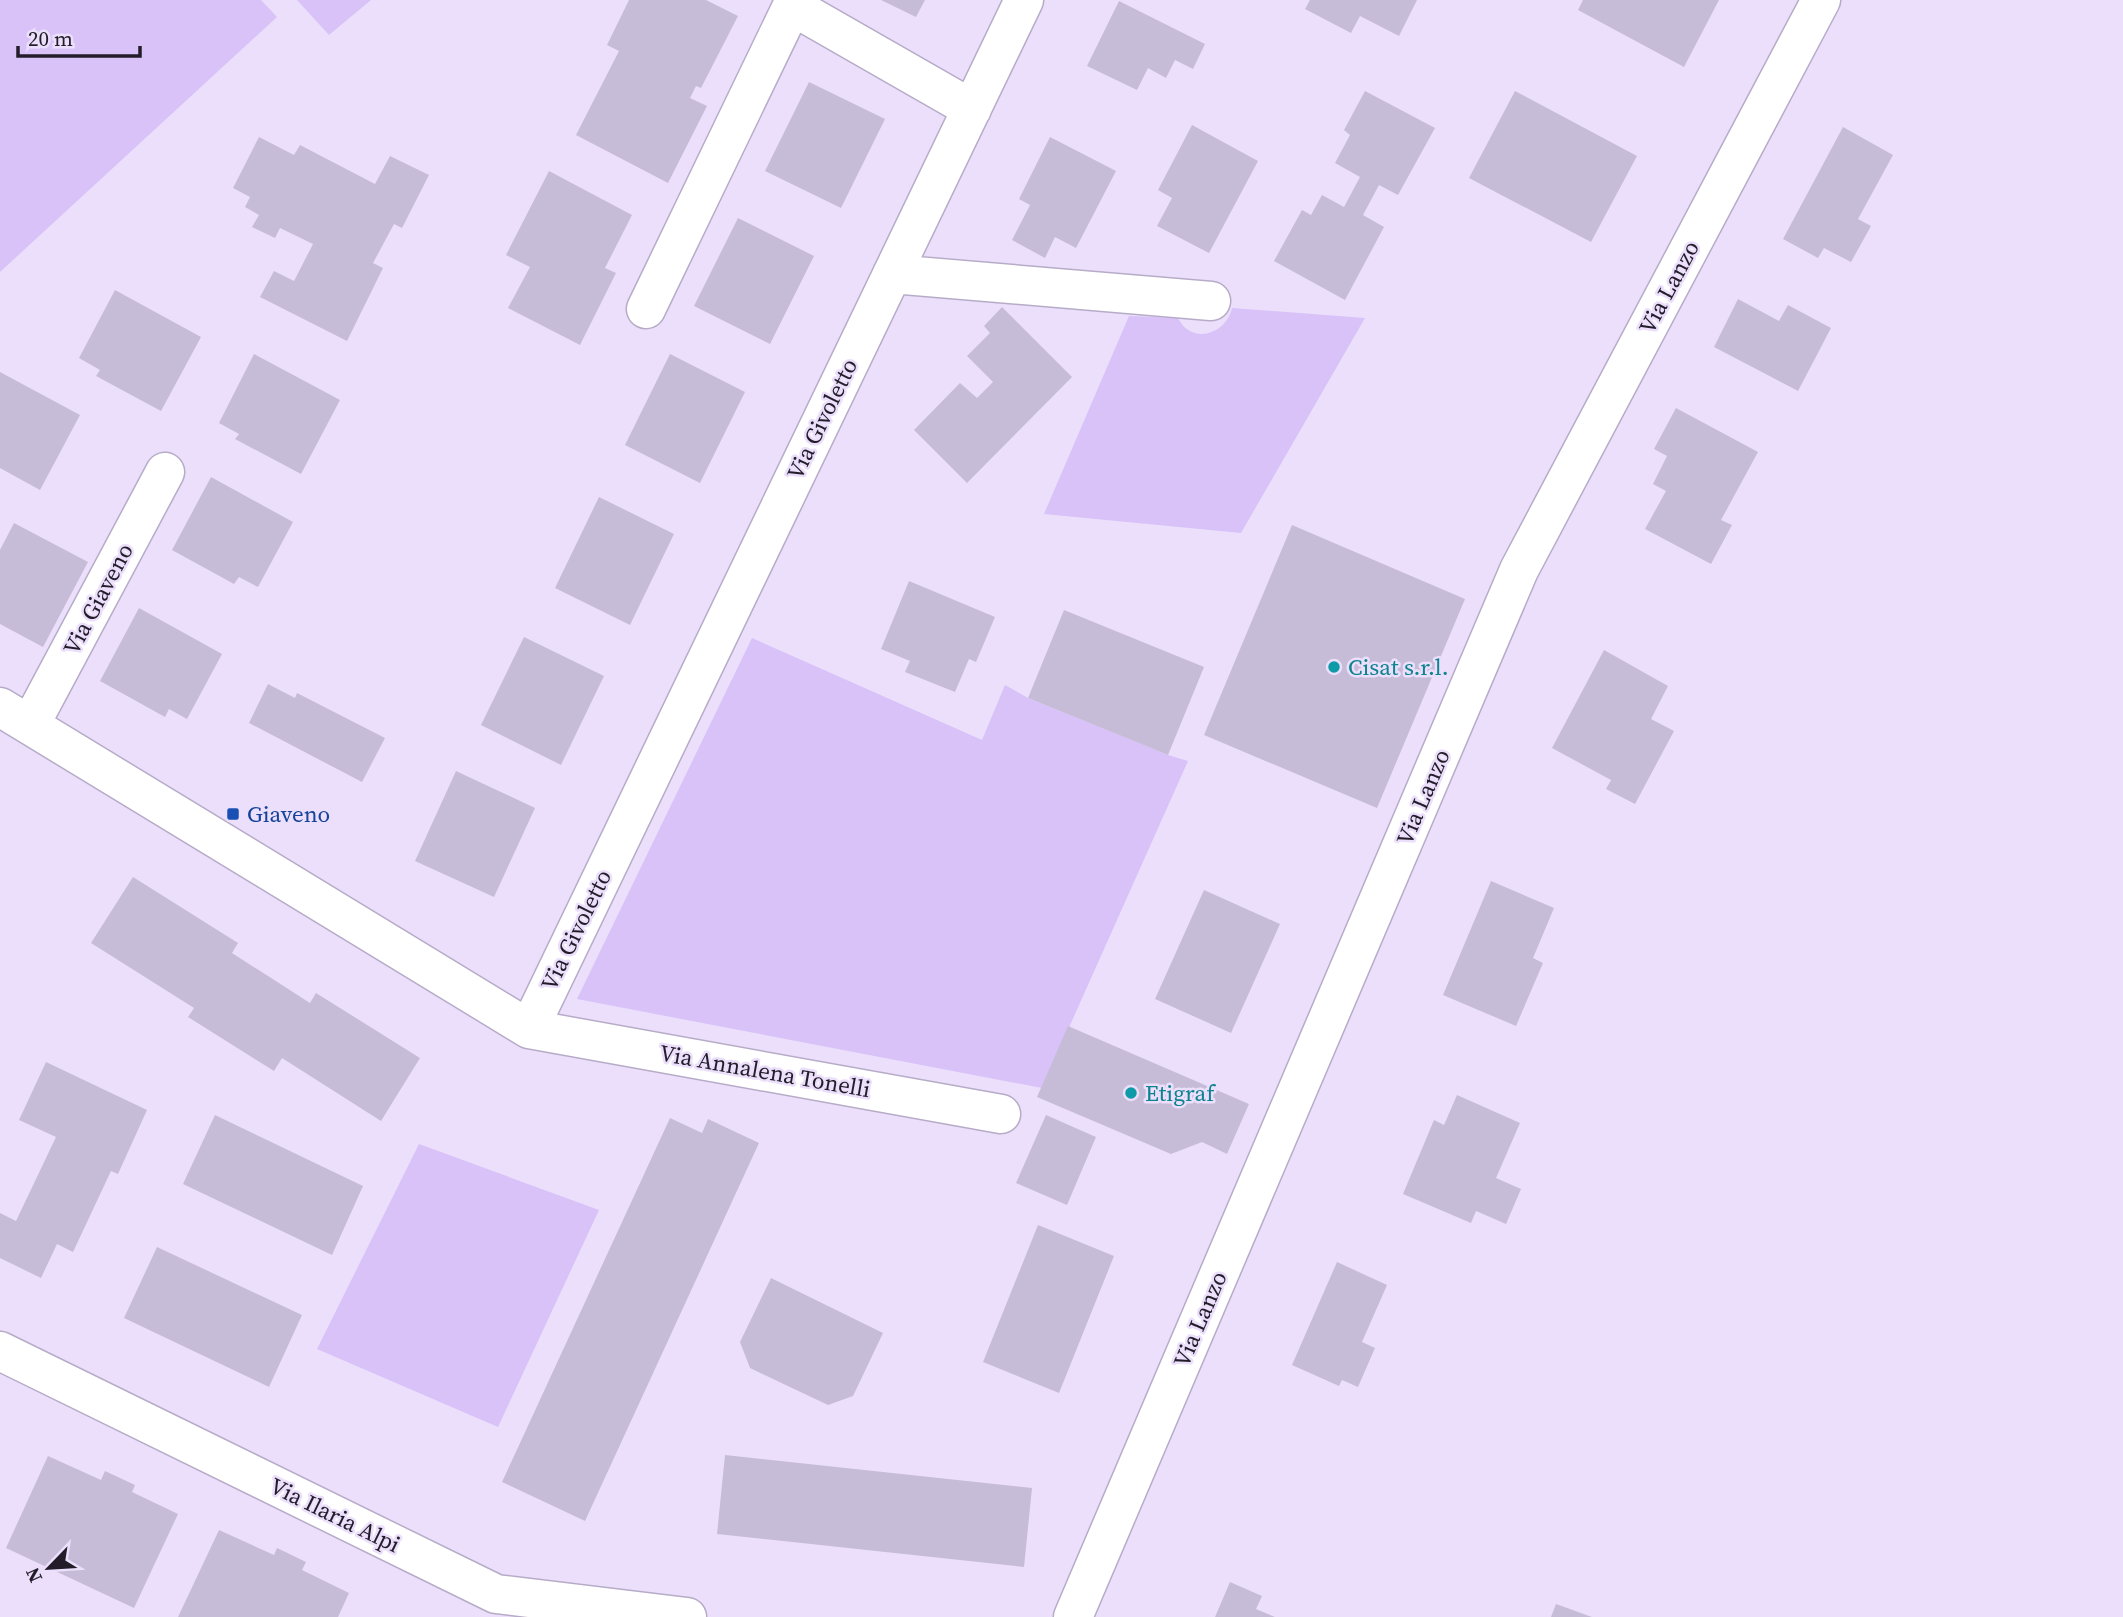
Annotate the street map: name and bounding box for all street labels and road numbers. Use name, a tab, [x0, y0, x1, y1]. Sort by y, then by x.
street label: Via Lanzo	[1631, 235, 1707, 339]
street label: Via Givoletto	[779, 353, 865, 485]
street label: Via Giaveno	[55, 538, 141, 660]
street label: Via Lanzo	[1389, 744, 1457, 850]
street label: Via Givoletto	[533, 864, 619, 996]
street label: Via Annalena Tonelli	[657, 1037, 873, 1105]
street label: Via Lanzo	[1166, 1266, 1234, 1372]
street label: Via Ilaria Alpi	[265, 1470, 406, 1560]

